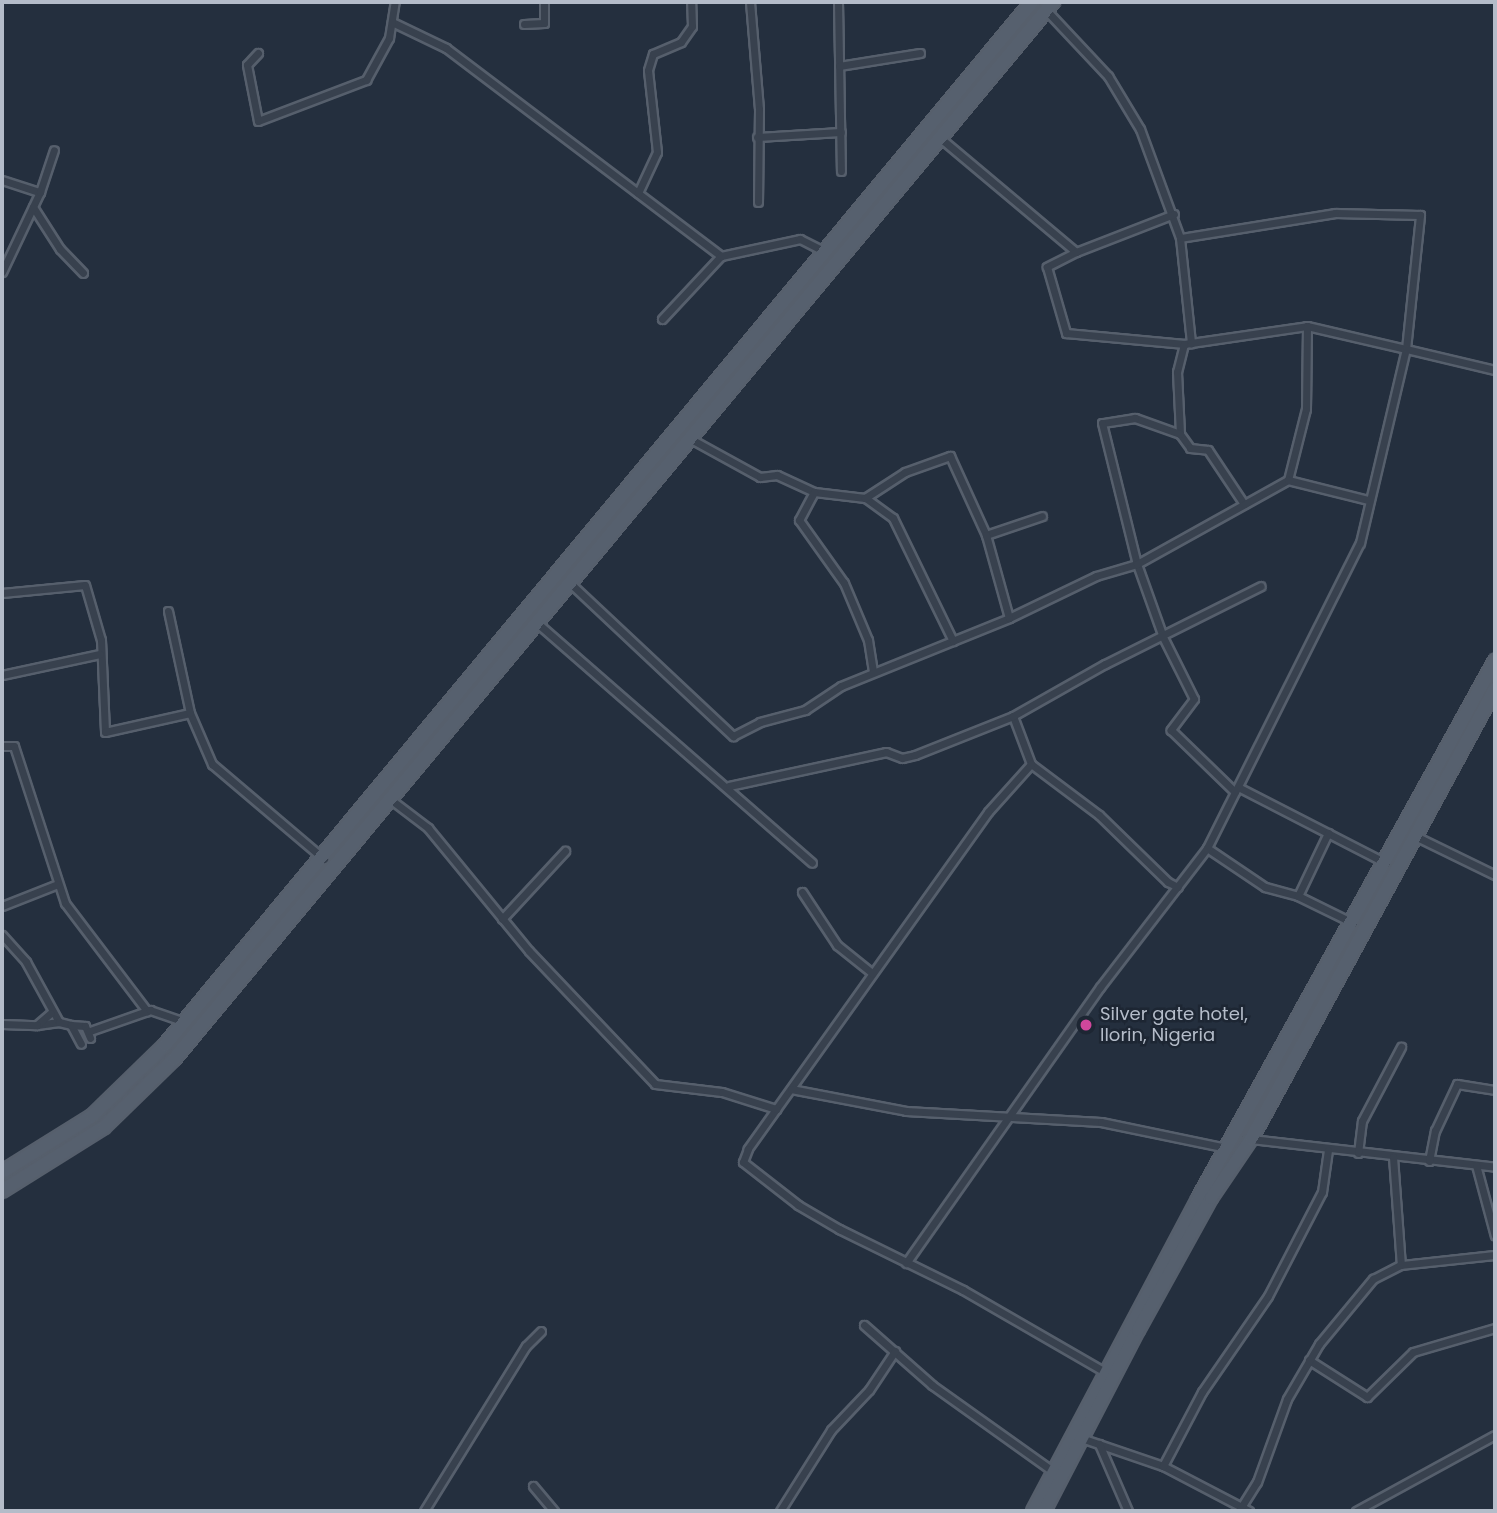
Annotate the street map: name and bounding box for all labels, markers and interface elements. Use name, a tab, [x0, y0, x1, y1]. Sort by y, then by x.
place label: Silver gate hotel, Ilorin, Nigeria	[1100, 1004, 1248, 1046]
marker: Silver gate hotel, Ilorin, Nigeria	[1078, 1017, 1094, 1033]

